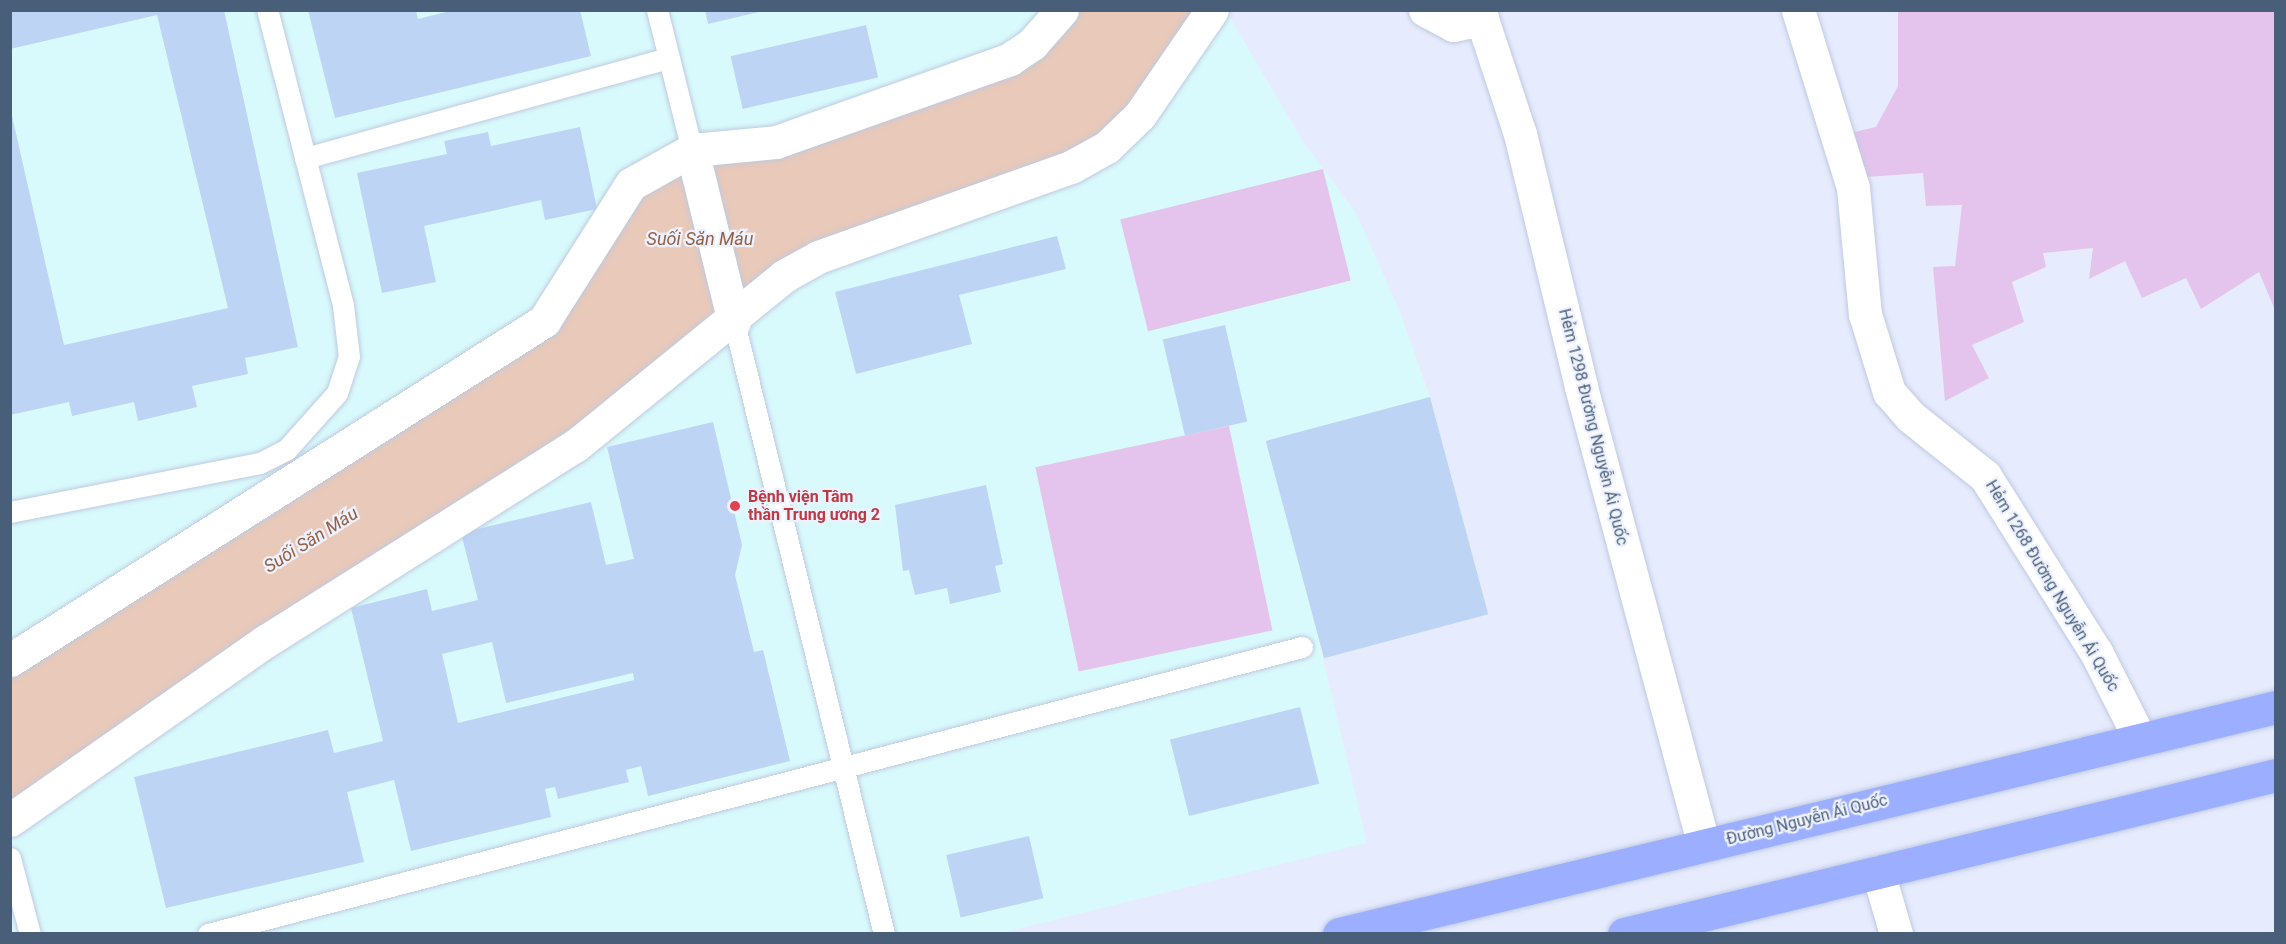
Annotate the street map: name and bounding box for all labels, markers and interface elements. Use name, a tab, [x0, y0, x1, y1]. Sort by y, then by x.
water label: Suối Săn Máu	[647, 228, 753, 250]
street label: Hẻm 1298 Đường Nguyễn Ái Quốc	[1554, 307, 1632, 547]
street label: Hẻm 1268 Đường Nguyễn Ái Quốc	[1981, 477, 2123, 695]
place label: Bệnh viện Tâm thần Trung ương 2	[748, 487, 880, 525]
marker: Bệnh viện Tâm thần Trung ương 2	[726, 497, 744, 515]
water label: Suối Săn Máu	[260, 503, 362, 577]
street label: Đường Nguyễn Ái Quốc	[1725, 791, 1889, 849]

